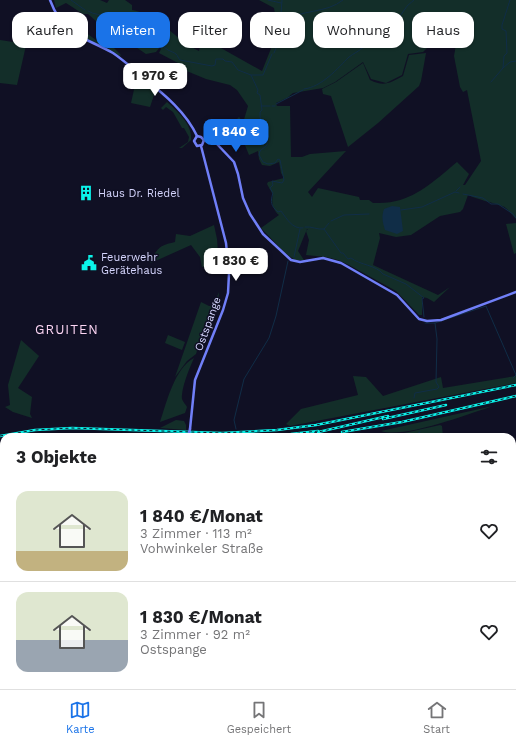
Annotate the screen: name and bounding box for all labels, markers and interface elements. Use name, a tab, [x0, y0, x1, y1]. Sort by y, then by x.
chip: Kaufen	[12, 12, 88, 48]
chip: Mieten	[96, 12, 170, 48]
chip: Filter	[178, 12, 242, 48]
chip: Neu	[250, 12, 305, 48]
chip: Wohnung	[313, 12, 404, 48]
chip: Haus	[412, 12, 474, 48]
pin: 1 970 €	[118, 63, 192, 97]
text: 1 970 €	[132, 68, 178, 83]
pin: 1 840 €	[199, 119, 273, 153]
text: 1 840 €	[212, 124, 260, 139]
building icon: Haus Dr. Riedel	[77, 184, 95, 202]
place label: Haus Dr. Riedel	[98, 187, 181, 200]
pin: 1 830 €	[199, 248, 273, 282]
place label: Feuerwehr Gerätehaus	[101, 251, 162, 277]
text: 1 830 €	[213, 253, 259, 268]
public building icon: Feuerwehr Gerätehaus	[80, 254, 98, 272]
street label: Ostspange	[192, 295, 224, 353]
district label: GRUITEN	[35, 322, 99, 337]
icon: filters	[478, 446, 500, 468]
text: 3 Objekte	[16, 447, 97, 467]
text: 1 840 €/Monat	[140, 506, 263, 526]
icon: home	[48, 507, 96, 555]
icon: heart	[478, 520, 500, 542]
text: 3 Zimmer · 113 m²	[140, 526, 252, 541]
text: Vohwinkeler Straße	[140, 541, 263, 556]
text: 1 830 €/Monat	[140, 607, 262, 627]
icon: home	[48, 608, 96, 656]
icon: heart	[478, 621, 500, 643]
text: 3 Zimmer · 92 m²	[140, 627, 250, 642]
text: Ostspange	[140, 642, 207, 657]
tab: Karte	[66, 699, 95, 736]
tab: Gespeichert	[227, 699, 291, 736]
tab: Start	[423, 699, 450, 736]

